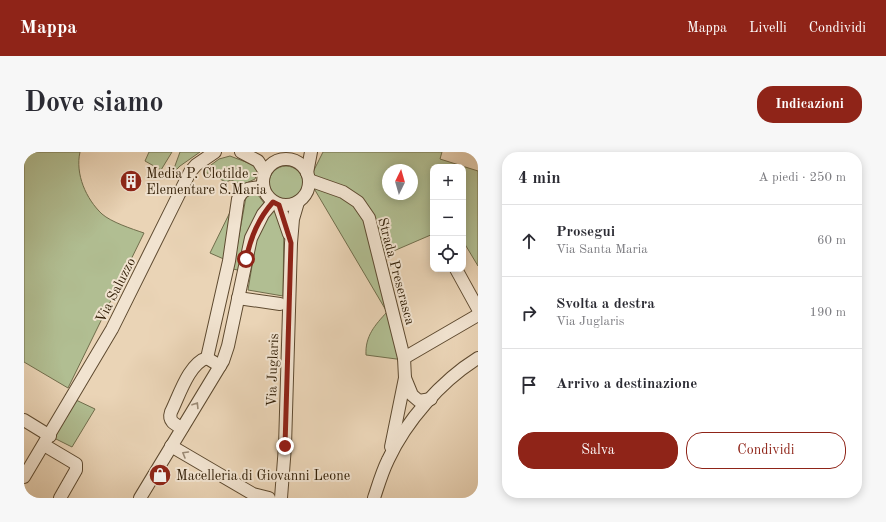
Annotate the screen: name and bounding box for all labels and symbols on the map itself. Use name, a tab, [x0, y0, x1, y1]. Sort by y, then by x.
north arrow	[382, 164, 418, 200]
place label: Media P. Clotilde - Elementare S.Maria	[146, 167, 267, 197]
building icon: Media P. Clotilde - Elementare S.Maria	[118, 168, 144, 194]
street label: Strada Preserasca	[375, 216, 417, 326]
route start	[237, 250, 255, 268]
street label: Via Saluzzo	[94, 256, 138, 325]
street label: Via Juglaris	[265, 333, 281, 407]
one-way arrow	[191, 402, 199, 409]
route end	[276, 437, 294, 455]
one-way arrow	[182, 452, 189, 459]
shop icon: Macelleria di Giovanni Leone	[147, 462, 173, 488]
place label: Macelleria di Giovanni Leone	[176, 469, 350, 483]

